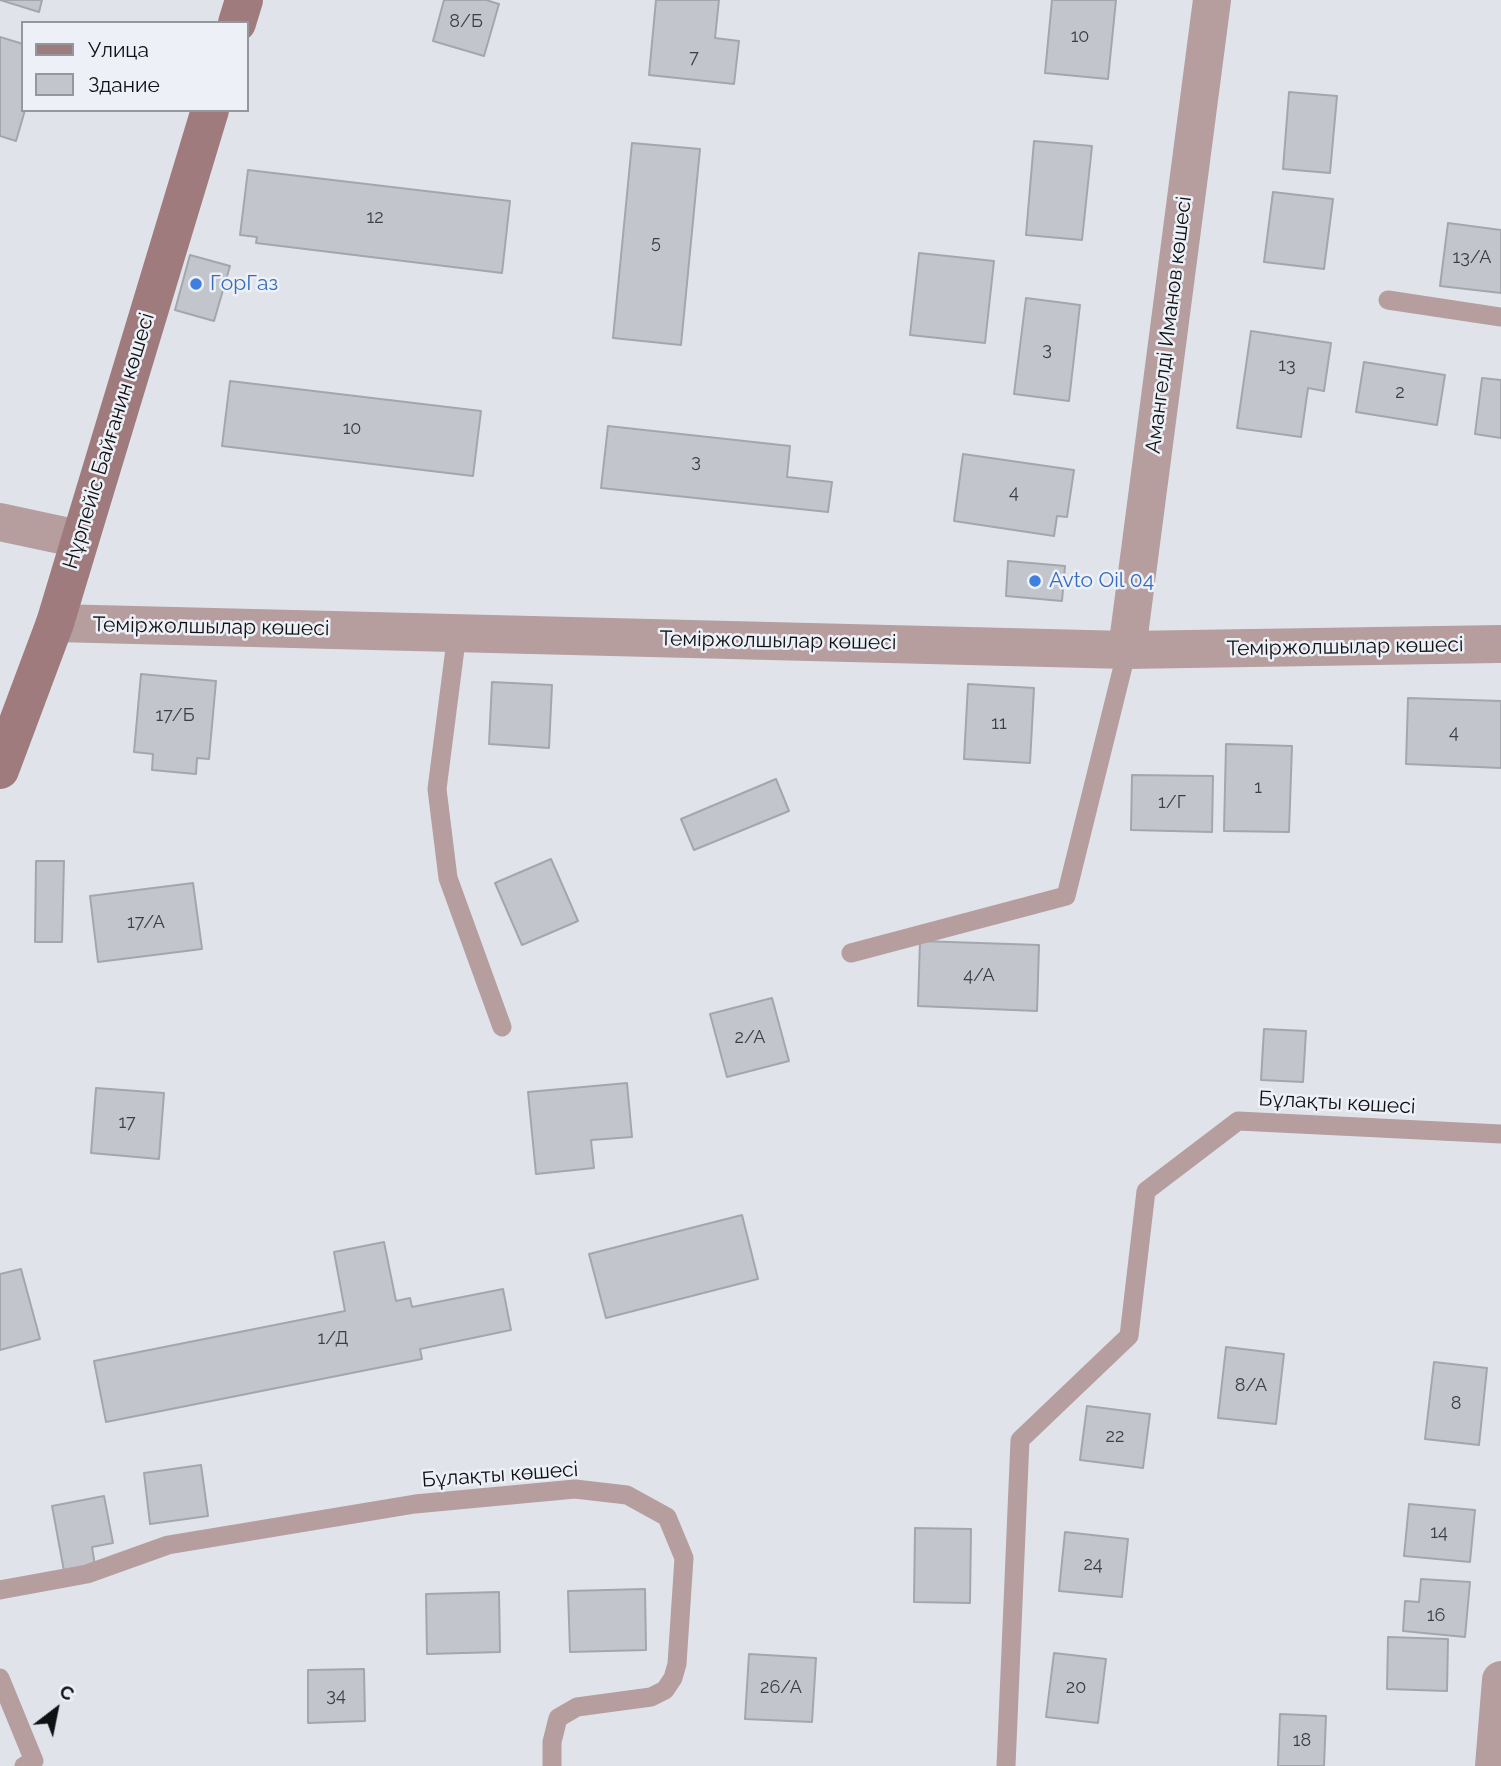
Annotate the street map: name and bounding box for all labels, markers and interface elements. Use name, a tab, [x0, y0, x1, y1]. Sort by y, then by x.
house number: 8/Б	[449, 11, 483, 33]
legend	[21, 21, 248, 112]
house number: 10	[1071, 26, 1089, 48]
text: Улица	[88, 37, 149, 62]
house number: 7	[689, 47, 699, 69]
text: Здание	[88, 72, 160, 97]
street label: Амангелді Иманов көшесі	[1141, 195, 1197, 455]
house number: 12	[366, 207, 384, 229]
house number: 5	[651, 232, 661, 254]
house number: 13/А	[1453, 247, 1491, 269]
place label: ГорГаз	[210, 271, 278, 297]
marker: ГорГаз	[188, 276, 204, 292]
street label: Нұрпейіс Байғанин көшесі	[58, 310, 160, 572]
house number: 3	[1042, 339, 1052, 361]
house number: 13	[1278, 355, 1296, 377]
house number: 2	[1395, 382, 1405, 404]
house number: 10	[343, 418, 361, 440]
house number: 3	[691, 451, 701, 473]
house number: 4	[1009, 482, 1019, 504]
place label: Avto Oil 04	[1049, 568, 1154, 594]
marker: Avto Oil 04	[1027, 573, 1043, 589]
street label: Теміржолшылар көшесі	[92, 612, 330, 642]
street label: Теміржолшылар көшесі	[659, 626, 897, 656]
street label: Теміржолшылар көшесі	[1226, 632, 1464, 662]
house number: 17/Б	[156, 705, 194, 727]
house number: 11	[991, 713, 1007, 735]
house number: 4	[1449, 722, 1459, 744]
house number: 1	[1254, 777, 1262, 799]
house number: 1/Г	[1158, 792, 1186, 814]
house number: 17/А	[127, 912, 165, 934]
house number: 4/А	[963, 965, 995, 987]
house number: 2/А	[734, 1027, 766, 1049]
street label: Бұлақты көшесі	[1258, 1086, 1416, 1120]
house number: 17	[118, 1112, 136, 1134]
house number: 1/Д	[318, 1328, 348, 1350]
house number: 8/А	[1235, 1375, 1267, 1397]
house number: 8	[1451, 1393, 1461, 1415]
house number: 22	[1106, 1426, 1124, 1448]
street label: Бұлақты көшесі	[421, 1457, 579, 1493]
house number: 14	[1430, 1522, 1448, 1544]
house number: 24	[1083, 1554, 1103, 1576]
house number: 16	[1427, 1605, 1445, 1627]
north arrow	[21, 1675, 91, 1745]
house number: 26/А	[760, 1677, 802, 1699]
house number: 20	[1066, 1677, 1086, 1699]
text: С	[56, 1679, 78, 1705]
house number: 34	[326, 1685, 346, 1707]
house number: 18	[1293, 1730, 1311, 1752]

